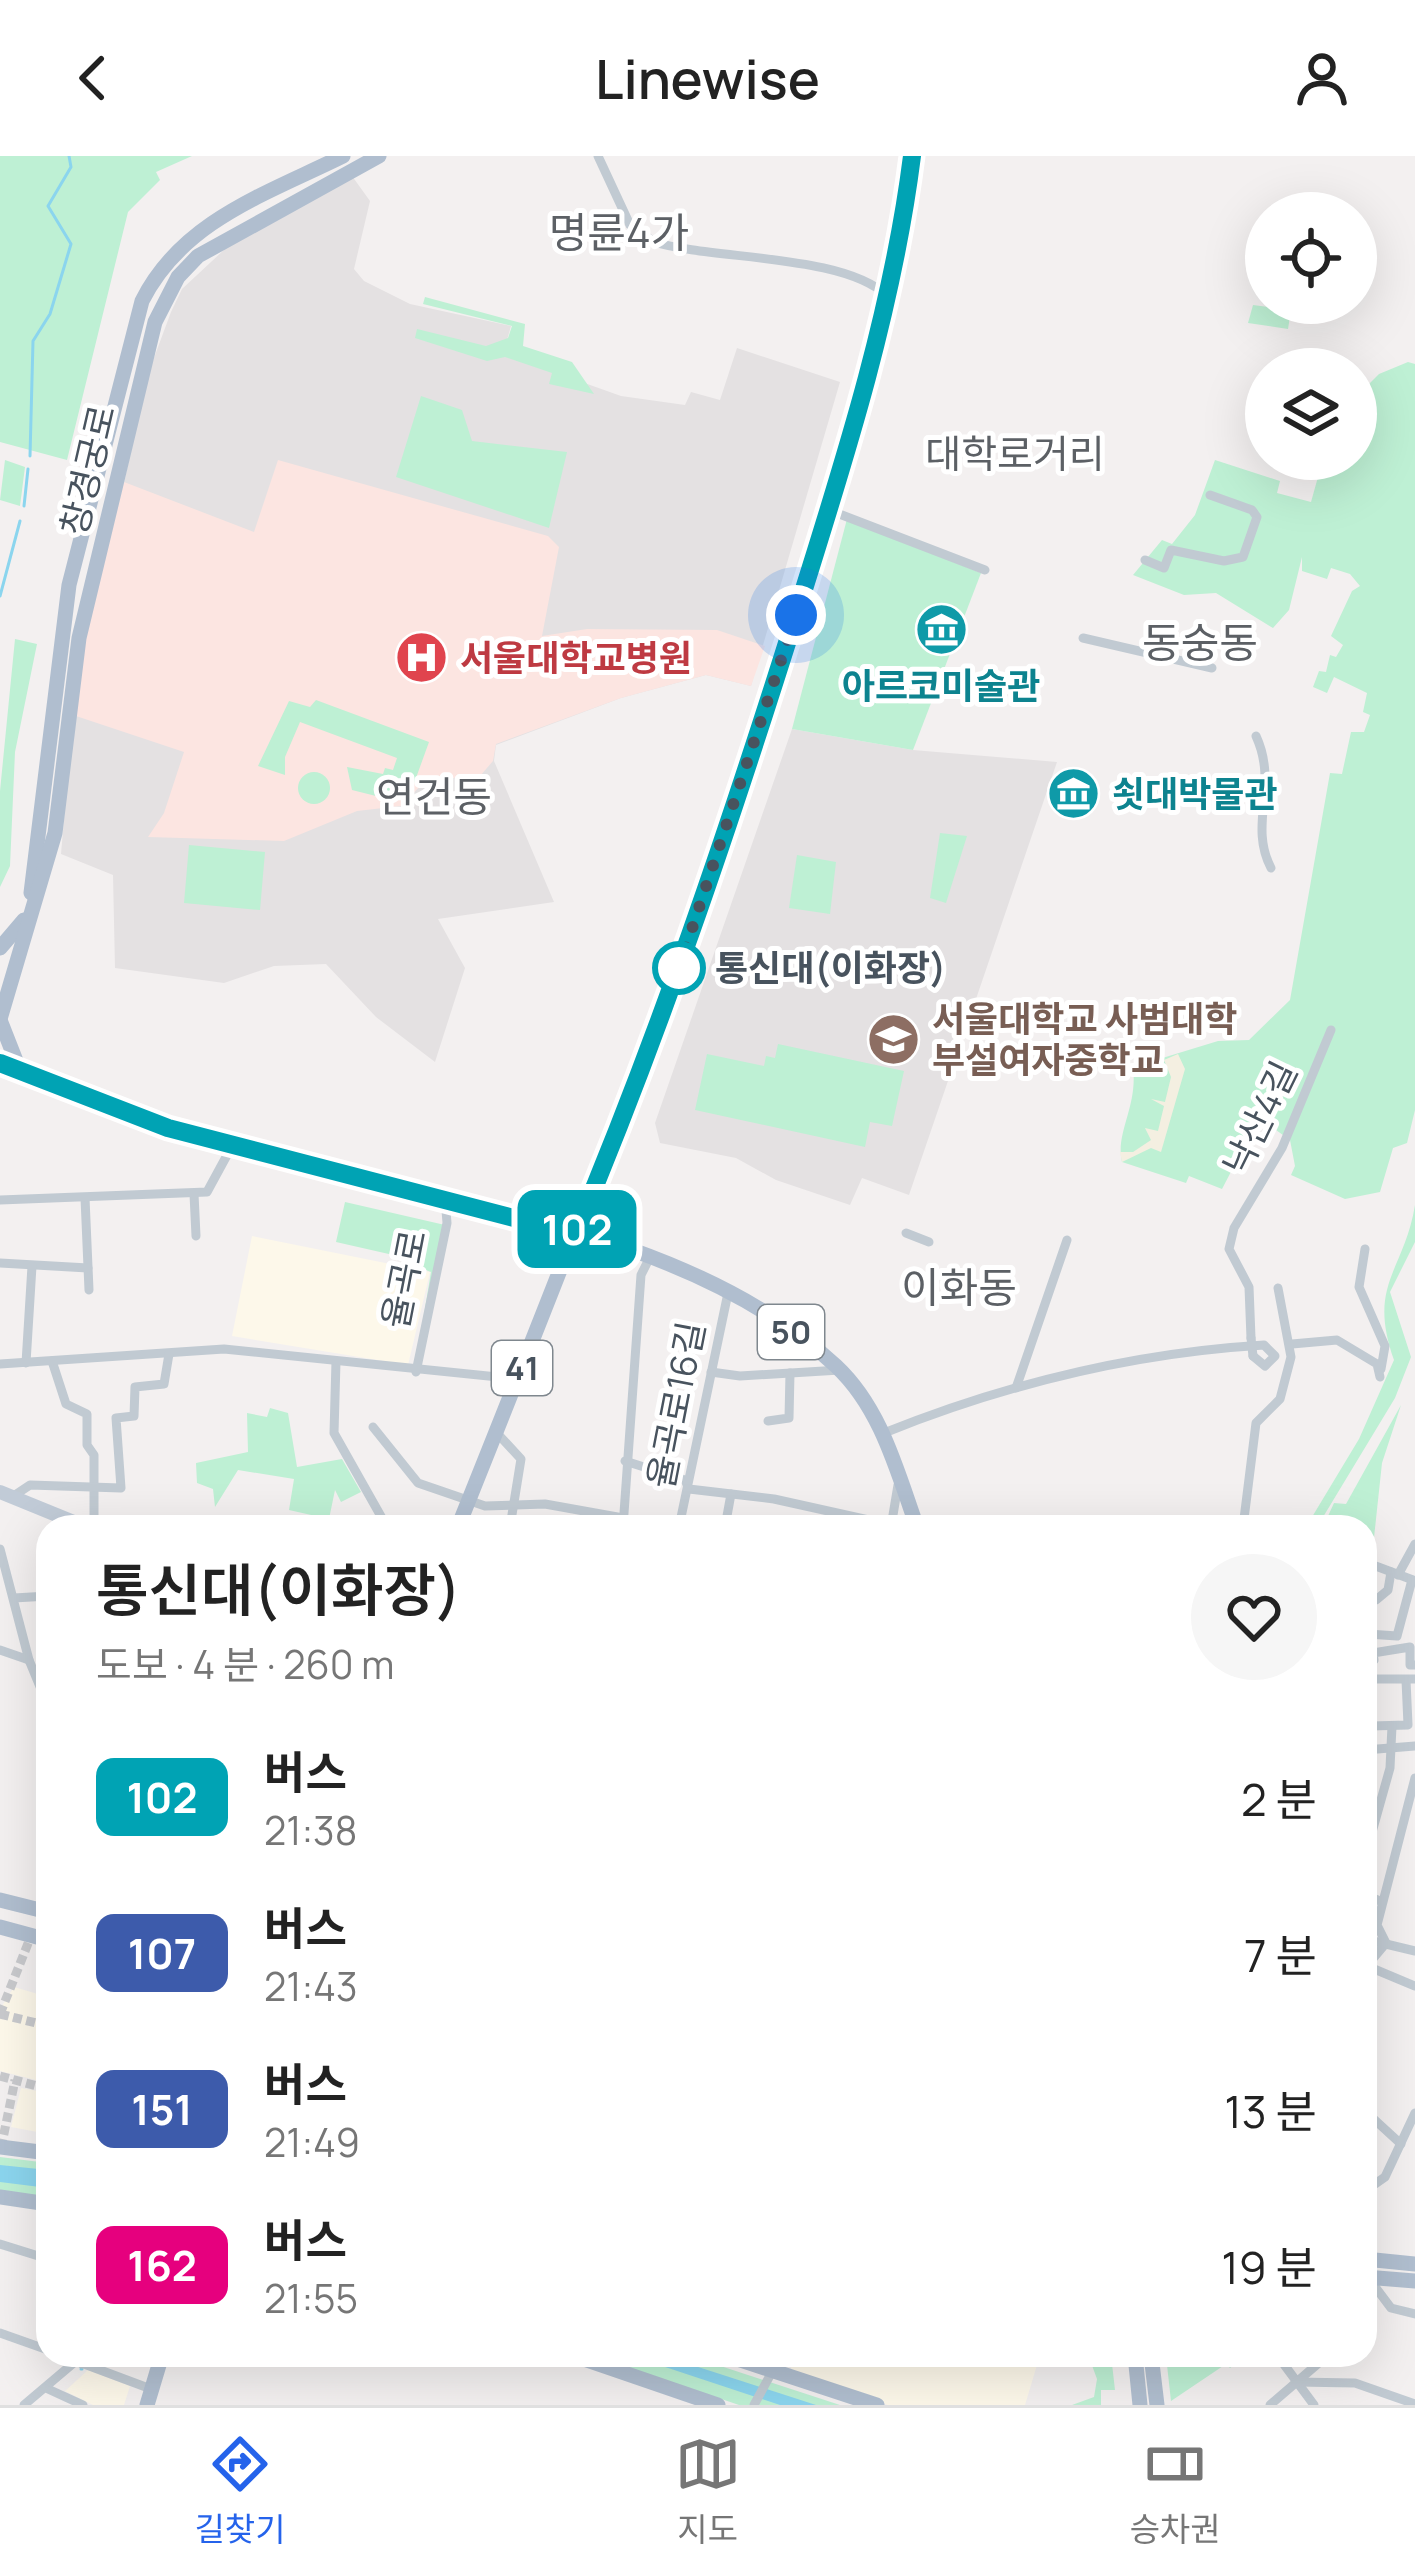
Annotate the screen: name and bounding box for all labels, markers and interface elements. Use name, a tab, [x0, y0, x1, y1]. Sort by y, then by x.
text: Linewise	[595, 41, 820, 115]
icon: back	[60, 45, 126, 111]
icon: person	[1289, 45, 1355, 111]
map controls	[1245, 192, 1377, 480]
button: locate	[1245, 192, 1377, 324]
district label: 명륜4가	[549, 203, 689, 261]
button: layers	[1245, 348, 1377, 480]
street label: 창경궁로	[49, 400, 126, 540]
district label: 대학로거리	[925, 426, 1105, 480]
your location	[766, 585, 826, 645]
museum icon: 아르코미술관	[913, 602, 969, 658]
district label: 동숭동	[1142, 613, 1258, 671]
hospital icon: 서울대학교병원	[393, 630, 449, 686]
place label: 서울대학교병원	[460, 633, 692, 682]
place label: 아르코미술관	[842, 661, 1040, 710]
museum icon: 쇳대박물관	[1045, 766, 1101, 822]
district label: 연건동	[376, 767, 492, 825]
place label: 쇳대박물관	[1112, 769, 1278, 818]
marker: 통신대(이화장)	[654, 943, 704, 993]
place label: 통신대(이화장)	[715, 943, 946, 992]
place label: 서울대학교 사범대학 부설여자중학교	[932, 994, 1237, 1084]
school or university icon: 서울대학교 사범대학 부설여자중학교	[865, 1012, 921, 1068]
street label: 낙산4길	[1211, 1053, 1308, 1183]
line badge: 102	[508, 1190, 646, 1268]
text: 102	[541, 1200, 613, 1258]
street label: 율곡로	[370, 1225, 437, 1332]
district label: 이화동	[901, 1258, 1017, 1316]
road number: 50	[758, 1305, 824, 1359]
street label: 율곡로16길	[635, 1317, 716, 1492]
road number: 41	[492, 1341, 552, 1395]
text: 통신대(이화장)	[96, 1550, 461, 1628]
button: heart	[1191, 1554, 1317, 1680]
text: 도보 · 4 분 · 260 m	[96, 1637, 394, 1691]
text: 버스	[264, 1741, 347, 1803]
text: 102	[126, 1768, 198, 1826]
text: 2 분	[1241, 1768, 1317, 1830]
text: 21:38	[264, 1803, 357, 1857]
text: 버스	[264, 1897, 347, 1959]
text: 107	[128, 1924, 196, 1982]
text: 7 분	[1244, 1924, 1317, 1986]
text: 21:43	[264, 1959, 358, 2013]
text: 버스	[264, 2053, 347, 2115]
text: 151	[131, 2080, 193, 2138]
text: 13 분	[1224, 2080, 1317, 2142]
text: 21:49	[264, 2115, 360, 2169]
text: 버스	[264, 2209, 347, 2271]
text: 162	[127, 2236, 197, 2294]
text: 19 분	[1221, 2236, 1317, 2298]
text: 21:55	[264, 2271, 358, 2325]
tab: 길찾기	[194, 2431, 286, 2551]
tab: 지도	[675, 2431, 741, 2551]
tab: 승차권	[1129, 2431, 1221, 2551]

